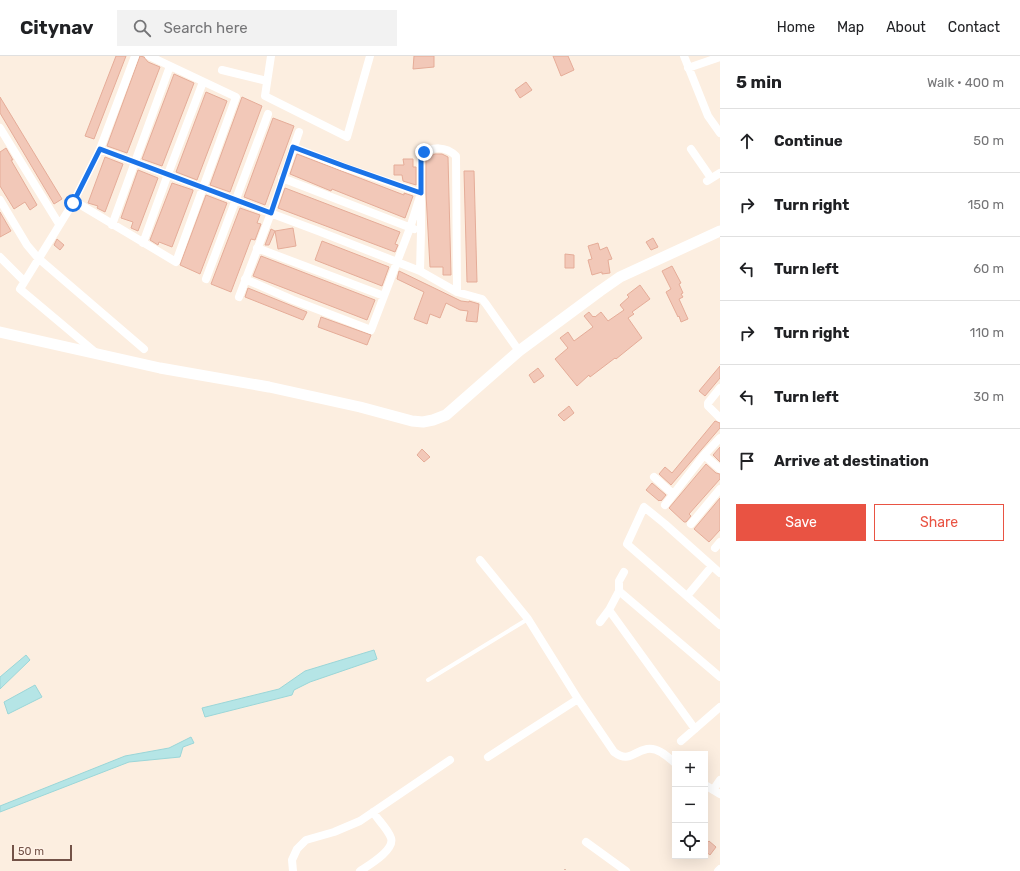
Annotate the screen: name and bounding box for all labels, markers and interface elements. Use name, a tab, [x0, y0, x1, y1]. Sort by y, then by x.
search box	[117, 10, 397, 46]
text: Citynav	[20, 16, 93, 39]
icon: search	[131, 17, 153, 39]
text: Search here	[163, 19, 248, 37]
text: Home	[777, 19, 815, 36]
text: Map	[837, 19, 864, 36]
text: About	[886, 19, 926, 36]
text: Contact	[948, 19, 1000, 36]
text: 5 min	[736, 72, 782, 92]
text: Walk · 400 m	[927, 75, 1004, 90]
icon: ahead	[736, 130, 758, 152]
text: Continue	[774, 132, 843, 150]
text: 50 m	[973, 133, 1004, 148]
route end	[415, 143, 433, 161]
route start	[64, 194, 82, 212]
icon: right	[736, 194, 758, 216]
text: Turn right	[774, 196, 849, 214]
text: 150 m	[968, 197, 1004, 212]
icon: left	[736, 258, 758, 280]
text: Turn left	[774, 260, 839, 278]
text: 60 m	[973, 261, 1004, 276]
icon: right	[736, 322, 758, 344]
text: Turn right	[774, 324, 849, 342]
text: 110 m	[970, 325, 1004, 340]
icon: left	[736, 386, 758, 408]
text: Turn left	[774, 388, 839, 406]
text: 30 m	[973, 389, 1004, 404]
icon: arrive	[736, 450, 758, 472]
text: Arrive at destination	[774, 452, 929, 470]
button: Save	[736, 504, 866, 541]
button: Share	[874, 504, 1004, 541]
map controls	[672, 751, 708, 859]
button: +	[672, 751, 708, 787]
button: −	[672, 787, 708, 823]
button: locate	[672, 823, 708, 859]
scale bar	[12, 843, 72, 862]
text: 50 m	[18, 845, 44, 858]

